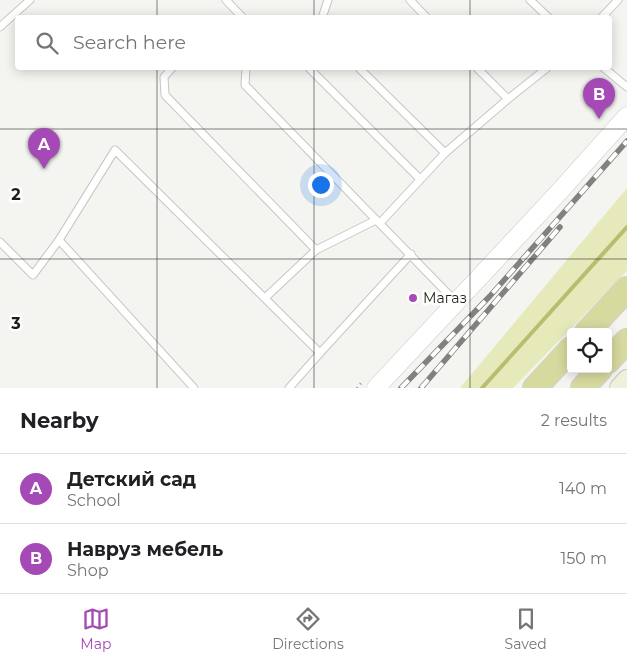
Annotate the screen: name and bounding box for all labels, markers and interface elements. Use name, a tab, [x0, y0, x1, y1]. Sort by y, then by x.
search box	[15, 15, 612, 70]
icon: search	[33, 29, 61, 57]
text: Search here	[73, 31, 186, 54]
pin: B	[583, 78, 615, 119]
pin: A	[28, 128, 60, 169]
your location	[308, 172, 334, 198]
text: 2	[11, 185, 21, 204]
place label: Магаз	[423, 289, 467, 307]
marker: Магаз	[407, 292, 419, 304]
text: 3	[10, 314, 21, 333]
map controls	[567, 328, 612, 373]
button: locate	[567, 328, 612, 373]
text: Nearby	[20, 408, 99, 433]
text: 2 results	[541, 411, 607, 430]
text: Детский сад	[67, 468, 196, 491]
text: A	[30, 479, 42, 498]
text: 140 m	[559, 479, 607, 498]
text: School	[67, 491, 121, 510]
text: Навруз мебель	[67, 538, 223, 561]
text: B	[30, 549, 42, 568]
text: 150 m	[560, 549, 607, 568]
text: Shop	[67, 561, 109, 580]
tab: Map	[80, 605, 111, 653]
tab: Directions	[272, 605, 344, 653]
tab: Saved	[505, 605, 547, 653]

